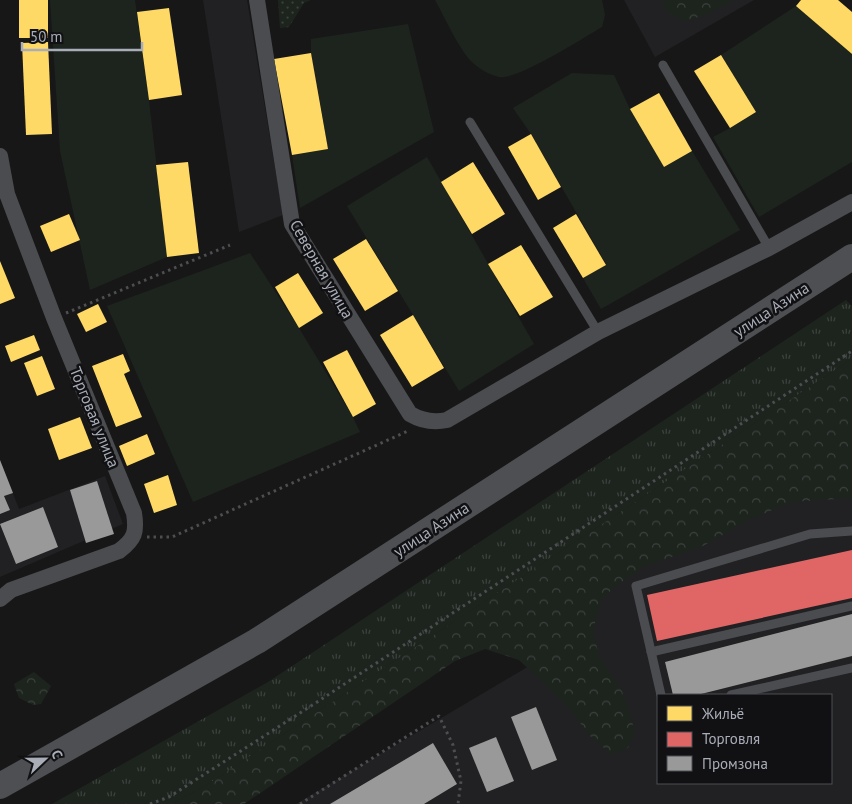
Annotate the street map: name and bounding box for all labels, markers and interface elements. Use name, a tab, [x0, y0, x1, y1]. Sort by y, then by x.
scale bar	[22, 20, 142, 52]
text: 50 m	[30, 27, 63, 46]
street label: Северная улица	[286, 216, 358, 322]
street label: улица Азина	[729, 277, 813, 341]
street label: Торговая улица	[66, 364, 124, 470]
street label: улица Азина	[389, 497, 473, 561]
legend	[657, 694, 832, 784]
text: Жильё	[701, 704, 744, 723]
text: Торговля	[702, 729, 760, 748]
north arrow	[20, 734, 70, 784]
text: С	[47, 747, 67, 761]
text: Промзона	[702, 754, 768, 773]

